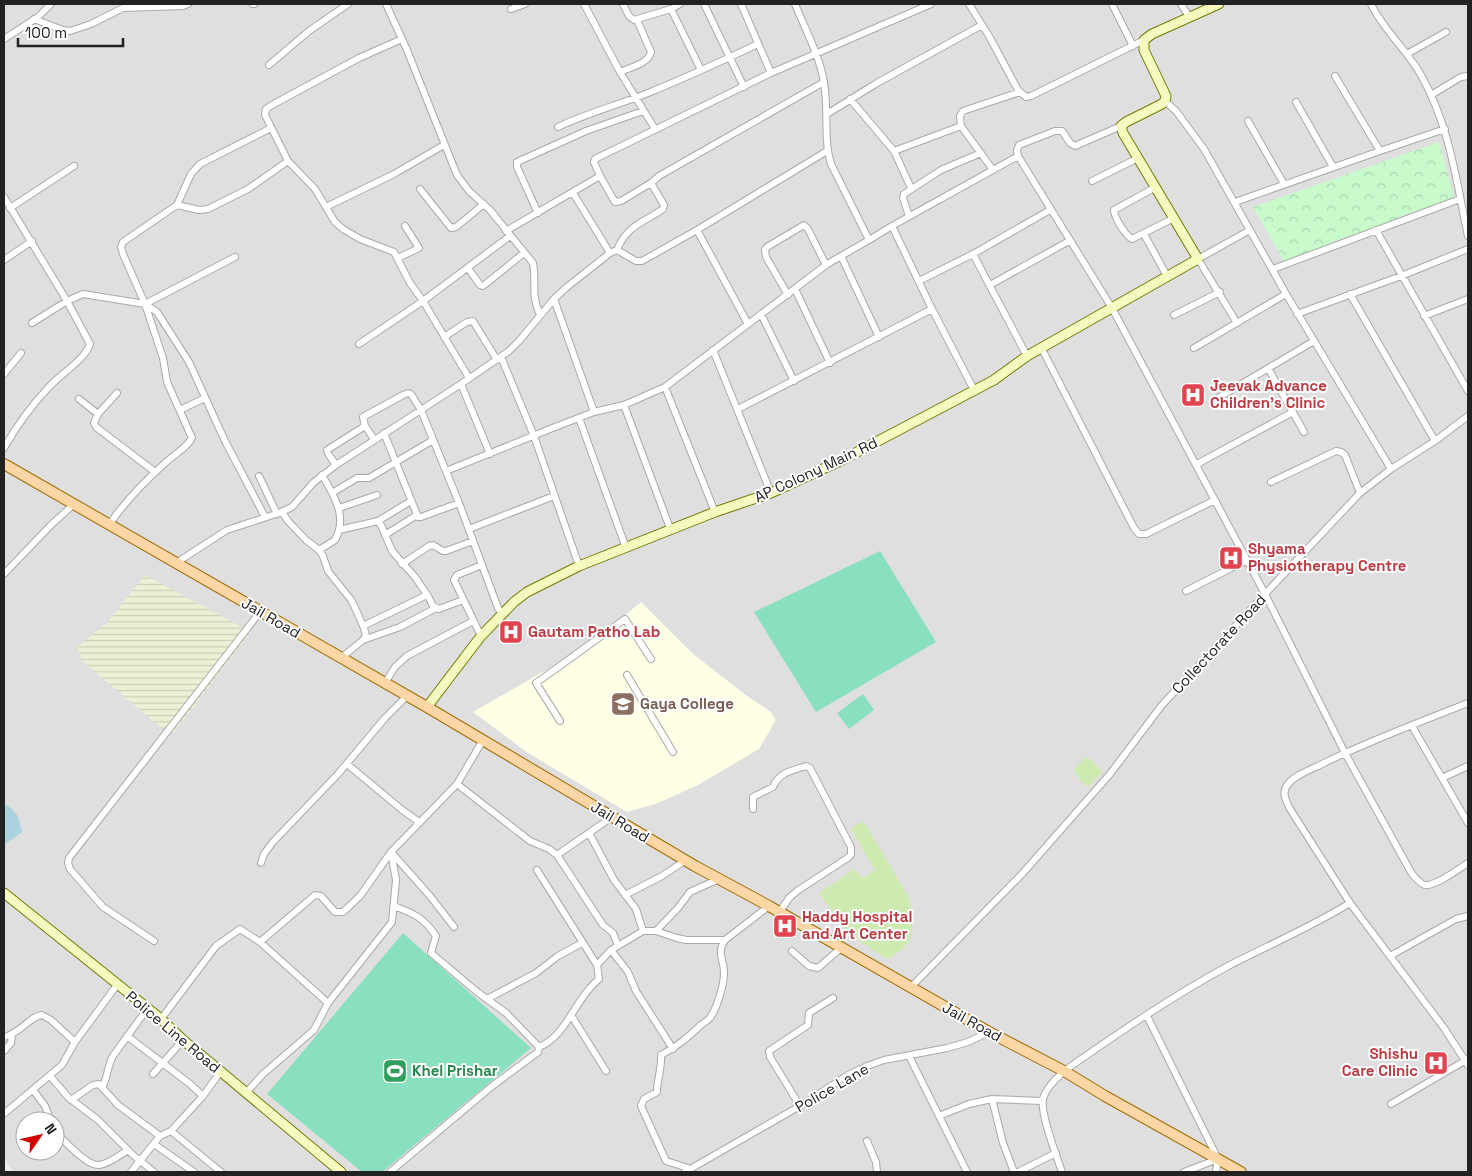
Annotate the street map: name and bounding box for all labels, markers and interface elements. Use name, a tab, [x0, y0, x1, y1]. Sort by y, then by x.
scale bar	[18, 15, 122, 47]
text: 100 m	[25, 23, 67, 42]
place label: Jeevak Advance Children's Clinic	[1210, 376, 1327, 412]
hospital icon: Jeevak Advance Children's Clinic	[1180, 382, 1206, 408]
street label: AP Colony Main Rd	[751, 433, 880, 506]
place label: Shyama Physiotherapy Centre	[1248, 539, 1407, 575]
hospital icon: Shyama Physiotherapy Centre	[1218, 545, 1244, 571]
street label: Collectorate Road	[1168, 590, 1270, 697]
street label: Jail Road	[238, 593, 304, 642]
hospital icon: Gautam Patho Lab	[498, 619, 524, 645]
place label: Gautam Patho Lab	[528, 622, 660, 641]
school or university icon: Gaya College	[610, 691, 636, 717]
place label: Gaya College	[640, 694, 734, 713]
street label: Jail Road	[587, 797, 653, 847]
place label: Haddy Hospital and Art Center	[802, 907, 913, 943]
hospital icon: Haddy Hospital and Art Center	[772, 913, 798, 939]
street label: Police Line Road	[122, 987, 225, 1077]
street label: Jail Road	[939, 997, 1005, 1046]
place label: Shishu Care Clinic	[1342, 1044, 1418, 1080]
hospital icon: Shishu Care Clinic	[1423, 1050, 1449, 1076]
sports icon: Khel Prishar	[382, 1058, 408, 1084]
street label: Police Lane	[791, 1059, 872, 1116]
place label: Khel Prishar	[412, 1061, 498, 1080]
north arrow	[15, 1111, 65, 1161]
text: N	[41, 1120, 61, 1138]

